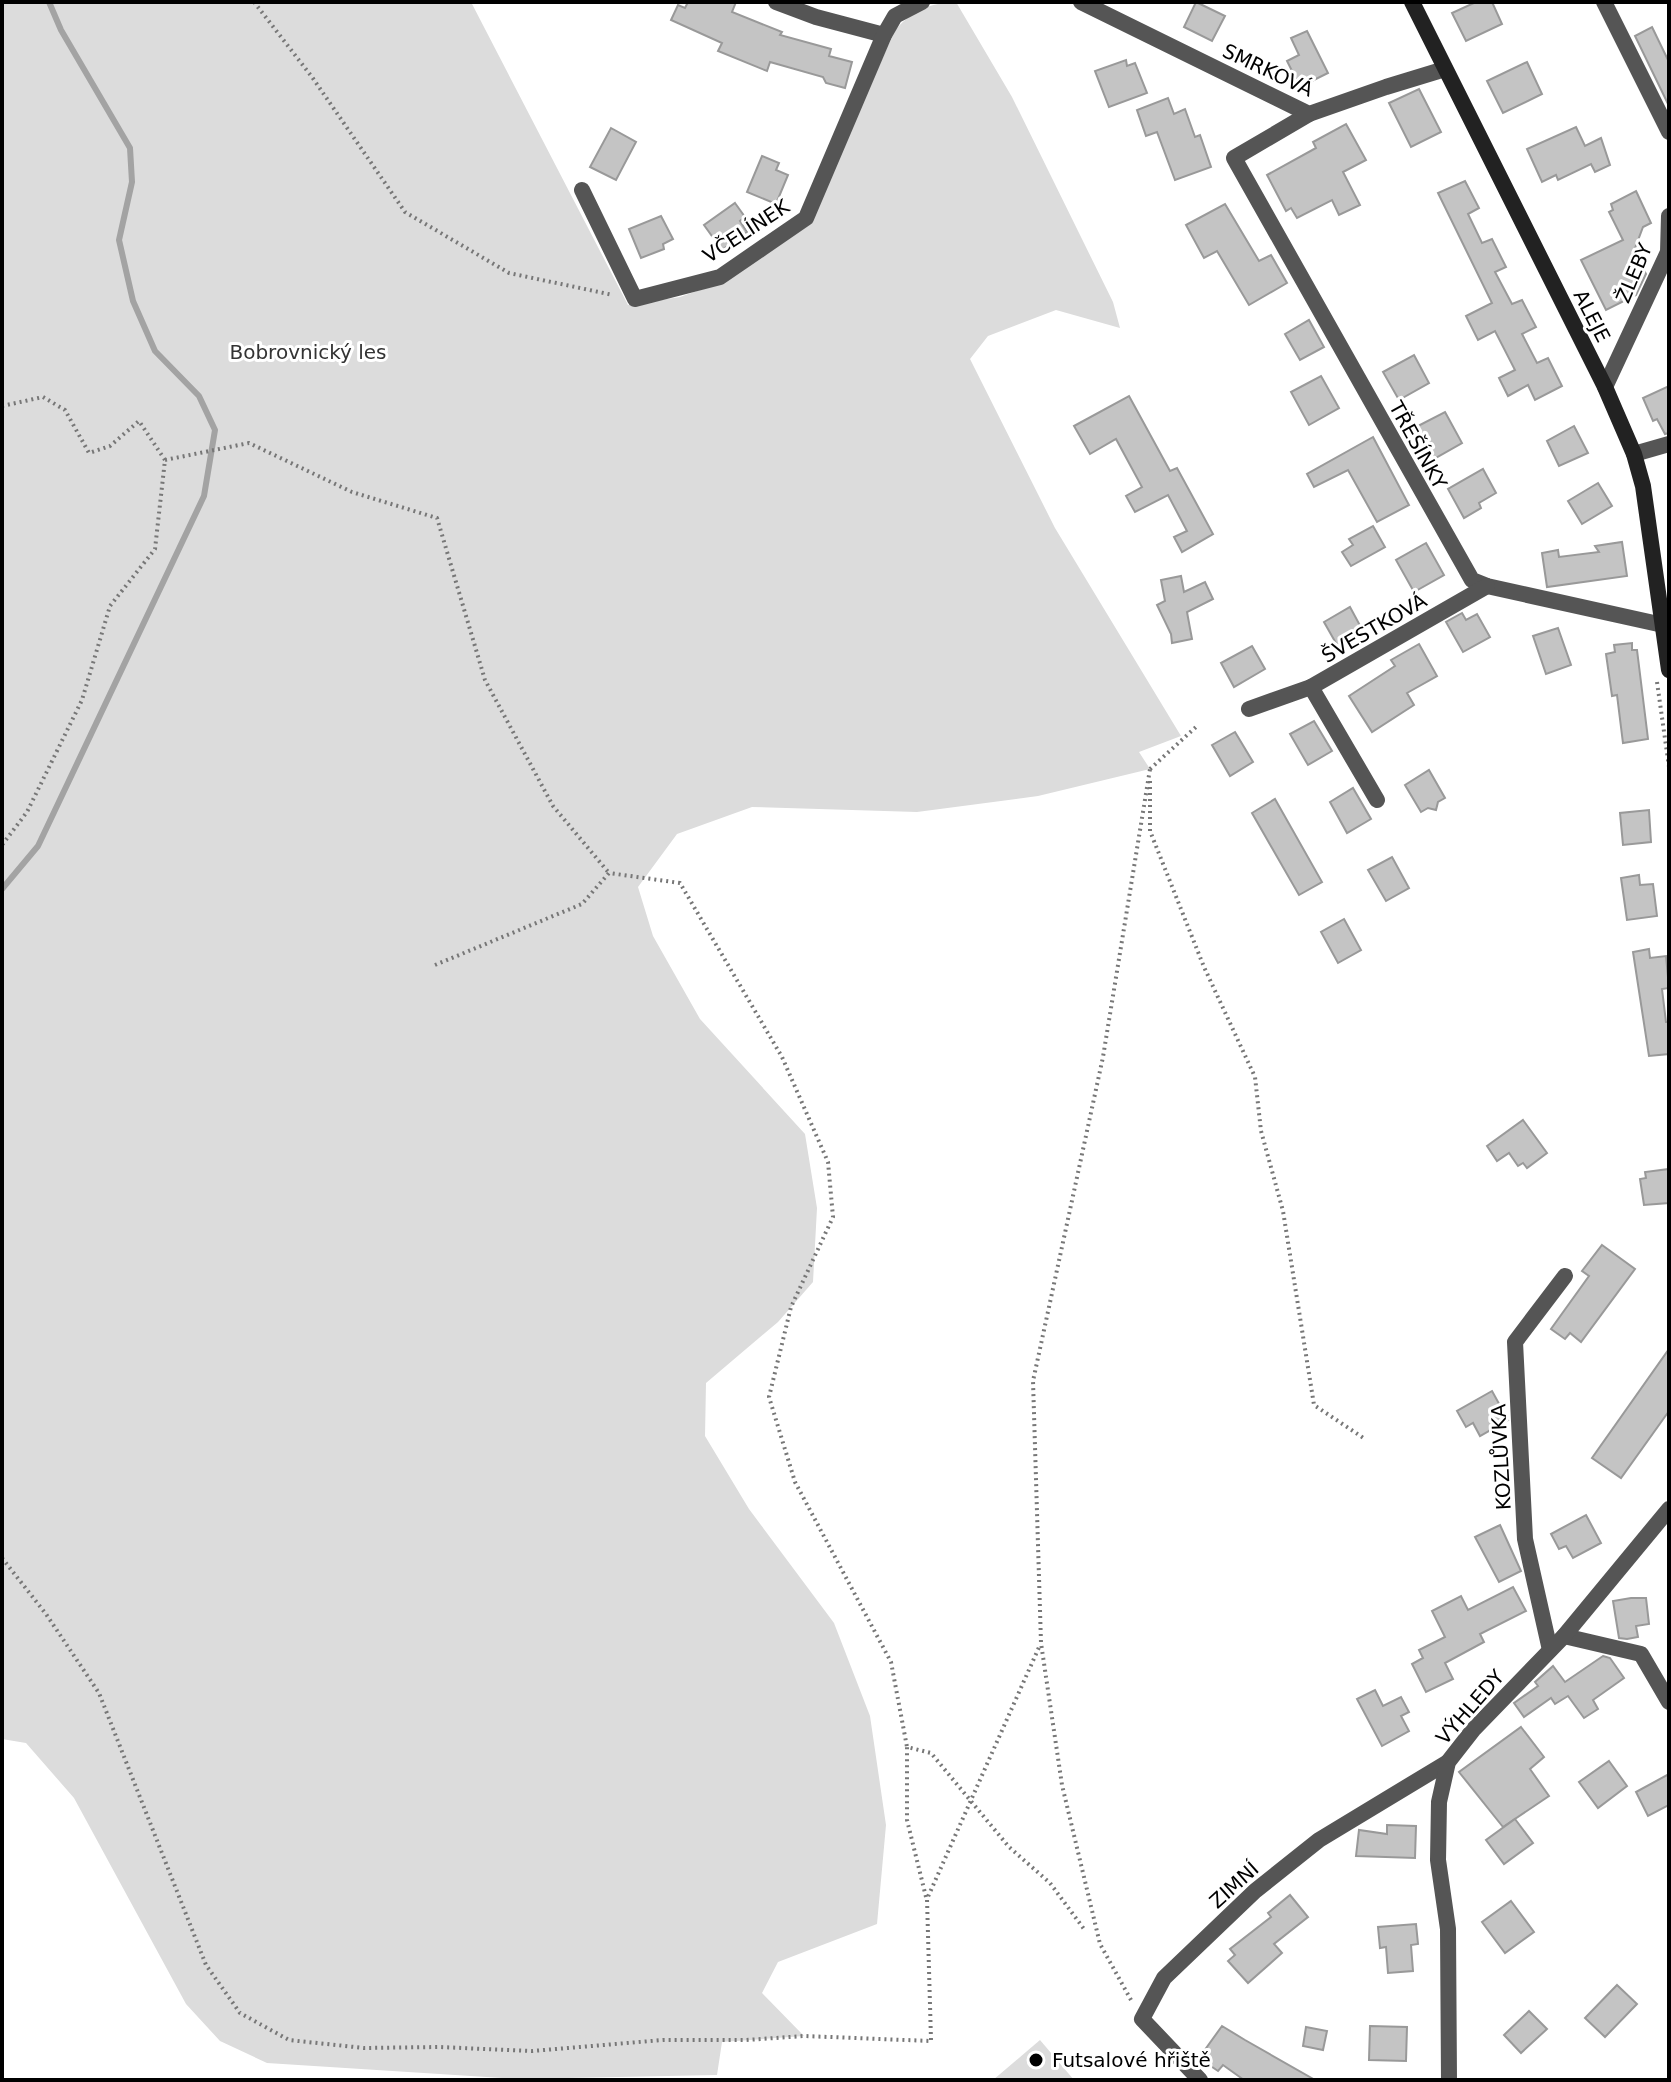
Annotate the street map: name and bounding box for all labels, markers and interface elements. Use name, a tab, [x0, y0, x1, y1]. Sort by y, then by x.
street label: SMRKOVÁ	[1219, 39, 1317, 102]
street label: VČELÍNEK	[698, 194, 794, 268]
street label: ŽLEBY	[1611, 239, 1658, 306]
street label: ALEJE	[1569, 286, 1615, 346]
park label: Bobrovnický les	[229, 340, 387, 364]
street label: TŘEŠÍNKY	[1384, 396, 1452, 494]
street label: ŠVESTKOVÁ	[1317, 588, 1431, 668]
street label: KOZLŮVKA	[1486, 1403, 1516, 1511]
street label: VÝHLEDY	[1431, 1664, 1509, 1749]
street label: ZIMNÍ	[1205, 1857, 1264, 1913]
place label: Futsalové hřiště	[1052, 2048, 1211, 2072]
marker: Futsalové hřiště	[1027, 2051, 1045, 2069]

